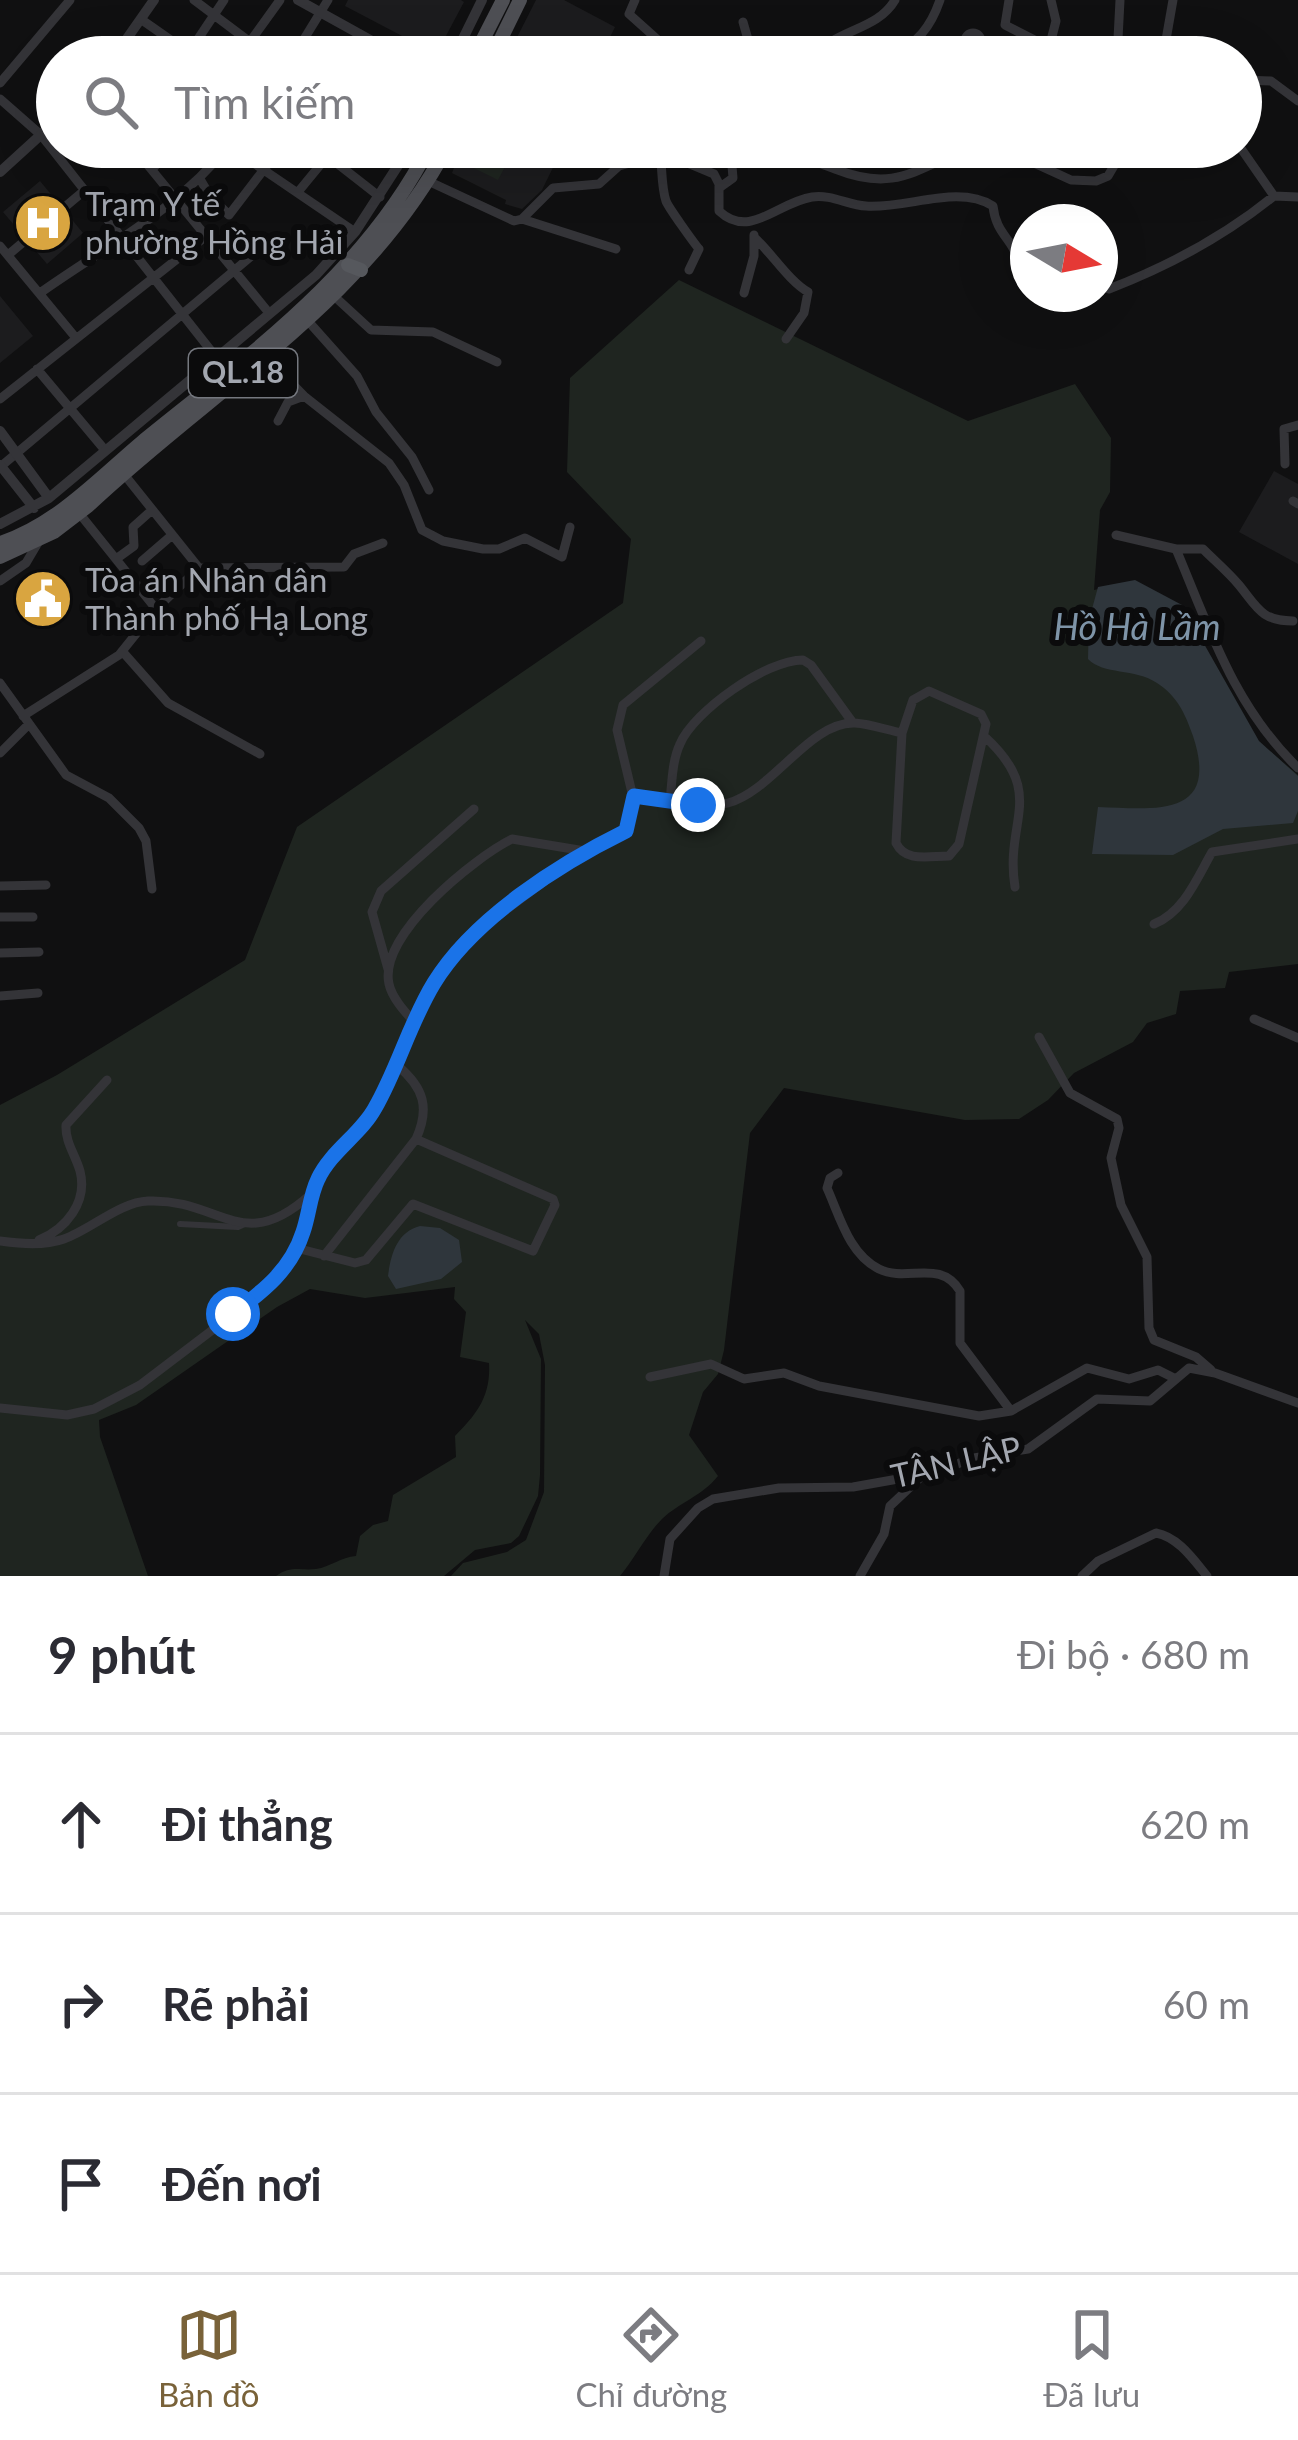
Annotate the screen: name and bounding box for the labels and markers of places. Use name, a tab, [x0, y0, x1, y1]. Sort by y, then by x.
place label: Trạm Y tế phường Hồng Hải	[85, 183, 343, 261]
hospital icon: Trạm Y tế phường Hồng Hải	[12, 192, 74, 254]
place label: Tòa án Nhân dân Thành phố Hạ Long	[85, 559, 368, 637]
public building icon: Tòa án Nhân dân Thành phố Hạ Long	[12, 568, 74, 630]

